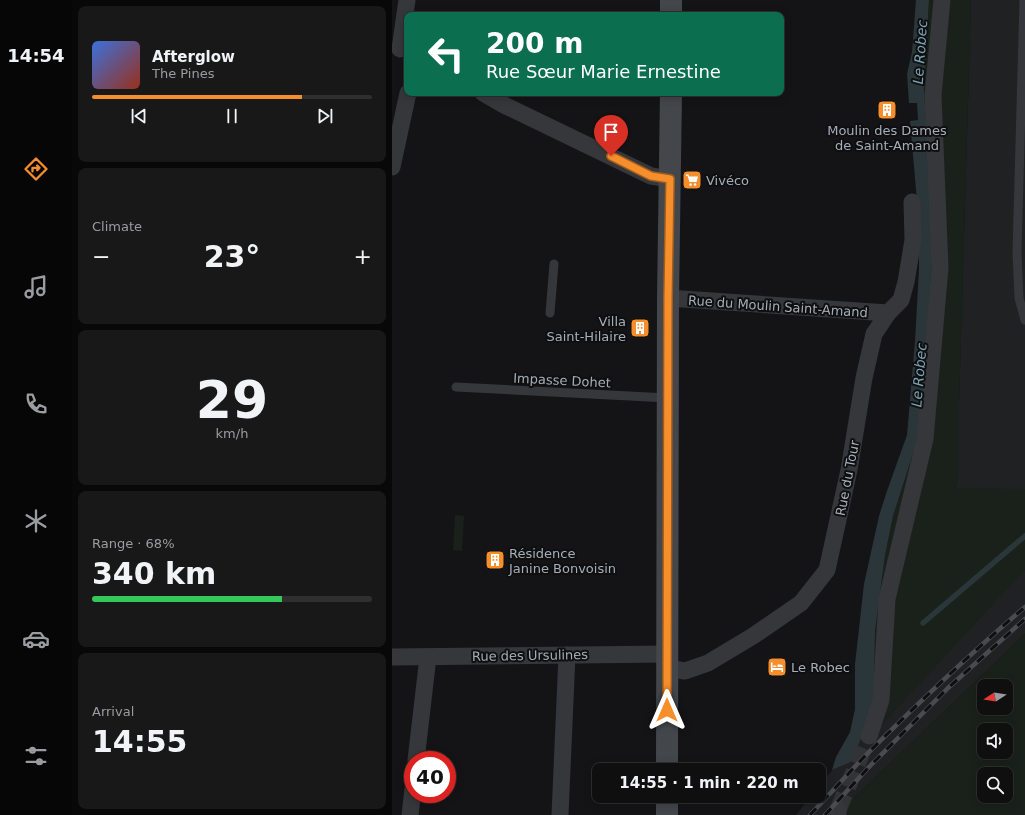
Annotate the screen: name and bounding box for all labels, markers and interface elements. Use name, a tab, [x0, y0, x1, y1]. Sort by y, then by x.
water label: Le Robec	[910, 19, 930, 85]
text: 200 m	[486, 27, 583, 60]
icon: left	[420, 28, 472, 80]
text: 14:54	[7, 45, 65, 66]
text: Afterglow	[152, 48, 235, 66]
text: Rue Sœur Marie Ernestine	[486, 61, 721, 82]
text: The Pines	[152, 66, 215, 81]
building icon: Moulin des Dames de Saint-Amand	[876, 99, 898, 121]
icon: previous	[128, 105, 150, 127]
icon: pause	[221, 105, 243, 127]
icon: next	[314, 105, 336, 127]
pin	[594, 115, 628, 156]
icon: arrive	[600, 121, 622, 143]
place label: Moulin des Dames de Saint-Amand	[827, 123, 947, 153]
icon: directions	[22, 155, 50, 183]
supermarket icon: Vivéco	[681, 169, 703, 191]
place label: Vivéco	[706, 173, 749, 188]
text: Climate	[92, 219, 142, 234]
text: 23°	[204, 239, 260, 274]
text: −	[92, 244, 110, 269]
text: +	[354, 244, 372, 269]
icon: music	[22, 273, 50, 301]
street label: Rue du Moulin Saint-Amand	[688, 293, 868, 320]
place label: Villa Saint-Hilaire	[547, 314, 626, 344]
building icon: Villa Saint-Hilaire	[629, 317, 651, 339]
water label: Le Robec	[908, 342, 930, 408]
text: 29	[196, 370, 268, 430]
street label: Impasse Dohet	[513, 370, 611, 391]
icon: phone	[22, 390, 50, 418]
text: km/h	[216, 426, 248, 441]
street label: Rue du Tour	[833, 438, 862, 517]
icon: climate	[22, 507, 50, 535]
text: Range · 68%	[92, 536, 175, 551]
place label: Résidence Janine Bonvoisin	[508, 546, 616, 576]
building icon: Résidence Janine Bonvoisin	[484, 549, 506, 571]
text: 340 km	[92, 556, 216, 591]
icon: car	[22, 625, 50, 653]
street label: Rue des Ursulines	[472, 647, 588, 664]
hotel icon: Le Robec	[766, 656, 788, 678]
place label: Le Robec	[791, 660, 850, 675]
north arrow	[977, 679, 1013, 715]
map controls	[977, 679, 1013, 803]
position arrow	[646, 689, 688, 731]
text: Arrival	[92, 704, 134, 719]
button: sound	[977, 723, 1013, 759]
text: 14:55	[92, 724, 188, 759]
icon: filters	[22, 742, 50, 770]
speed limit sign: 40	[404, 751, 456, 803]
button: search	[977, 767, 1013, 803]
text: 14:55 · 1 min · 220 m	[619, 774, 799, 792]

